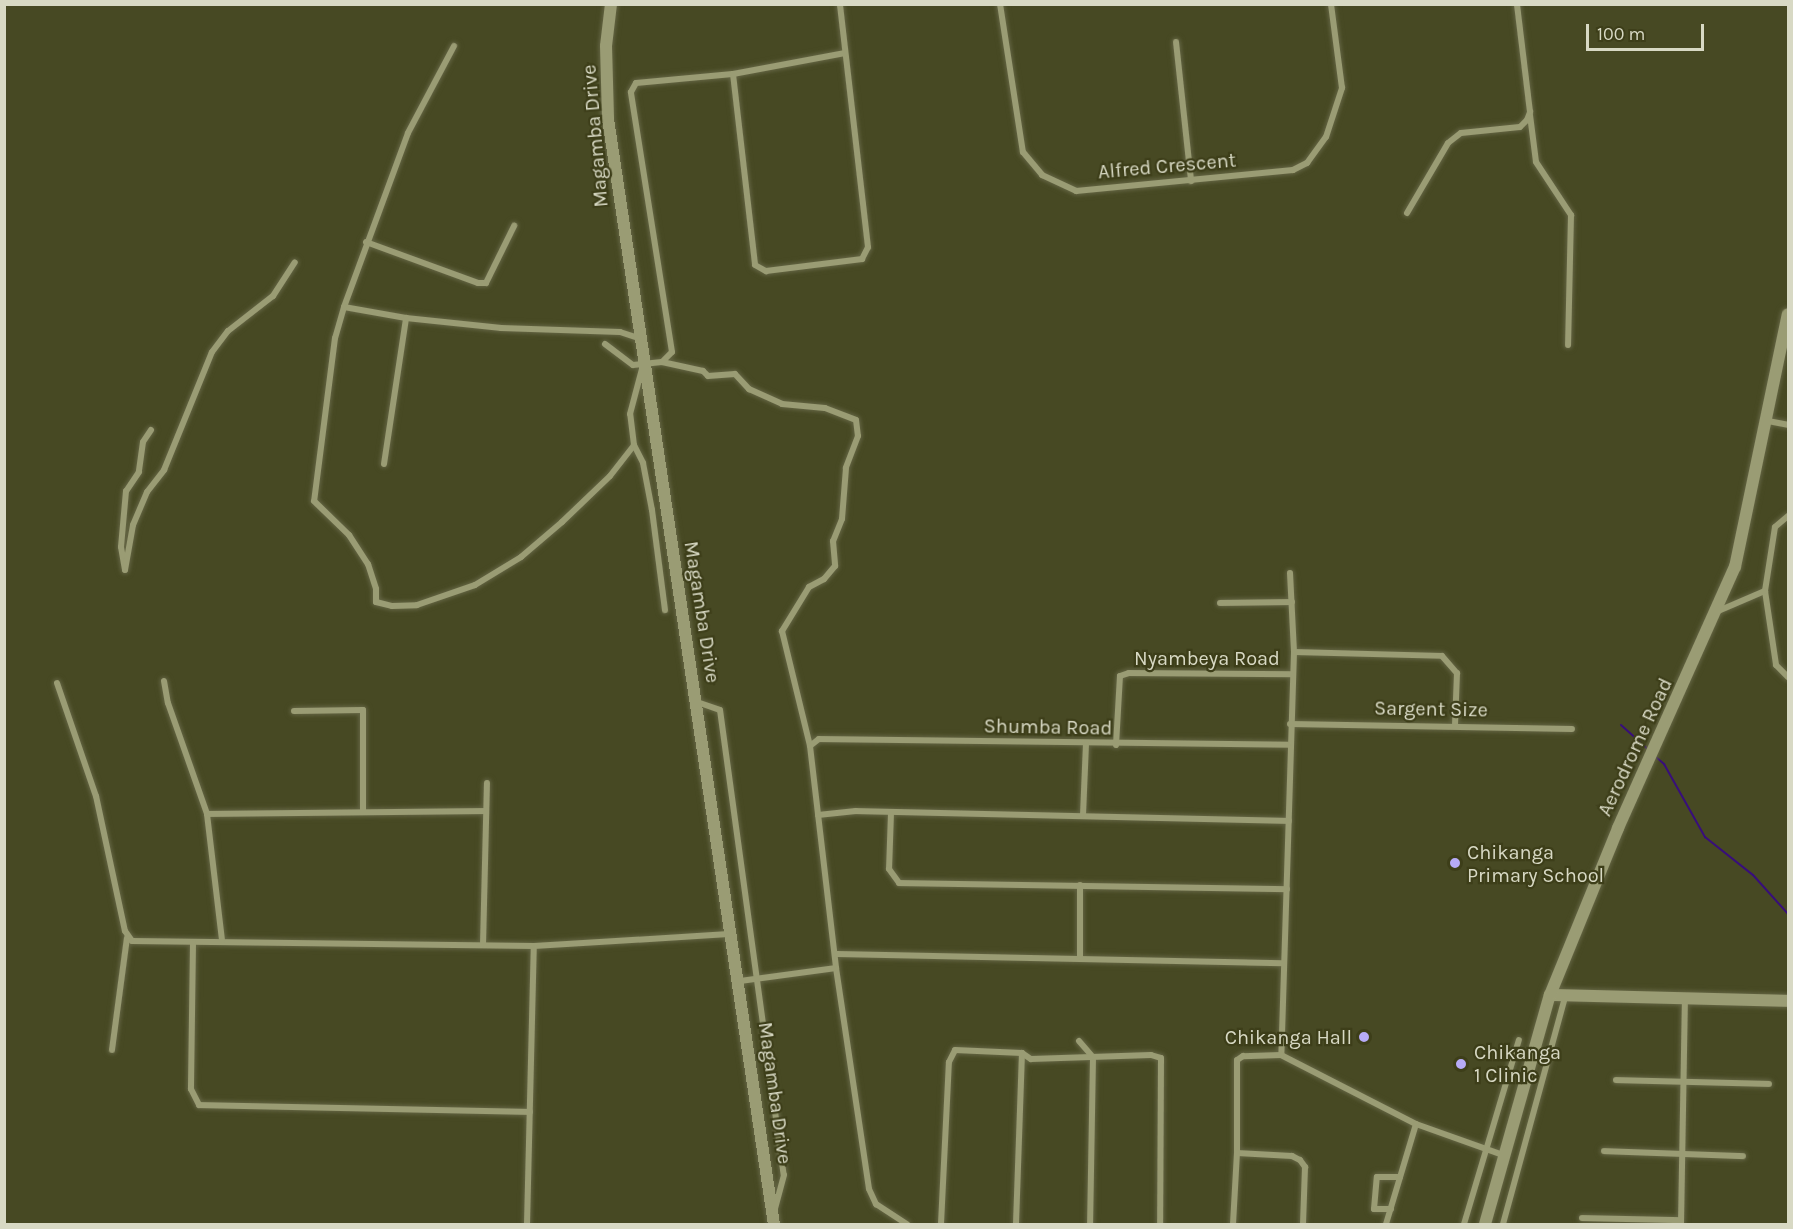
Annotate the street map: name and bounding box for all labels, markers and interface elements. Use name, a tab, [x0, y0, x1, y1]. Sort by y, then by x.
scale bar	[1589, 12, 1708, 50]
text: 100 m	[1597, 23, 1645, 45]
street label: Magamba Drive	[577, 64, 613, 208]
street label: Alfred Crescent	[1097, 148, 1237, 184]
street label: Magamba Drive	[679, 539, 725, 685]
street label: Nyambeya Road	[1134, 646, 1280, 670]
street label: Aerodrome Road	[1592, 674, 1678, 820]
street label: Sargent Size	[1374, 696, 1488, 722]
street label: Shumba Road	[983, 714, 1113, 740]
place label: Chikanga Primary School	[1467, 840, 1604, 887]
marker: Chikanga Primary School	[1448, 856, 1462, 870]
street label: Magamba Drive	[753, 1020, 797, 1166]
place label: Chikanga Hall	[1225, 1025, 1352, 1049]
marker: Chikanga Hall	[1357, 1030, 1371, 1044]
place label: Chikanga 1 Clinic	[1474, 1040, 1561, 1087]
marker: Chikanga 1 Clinic	[1452, 1055, 1470, 1073]

